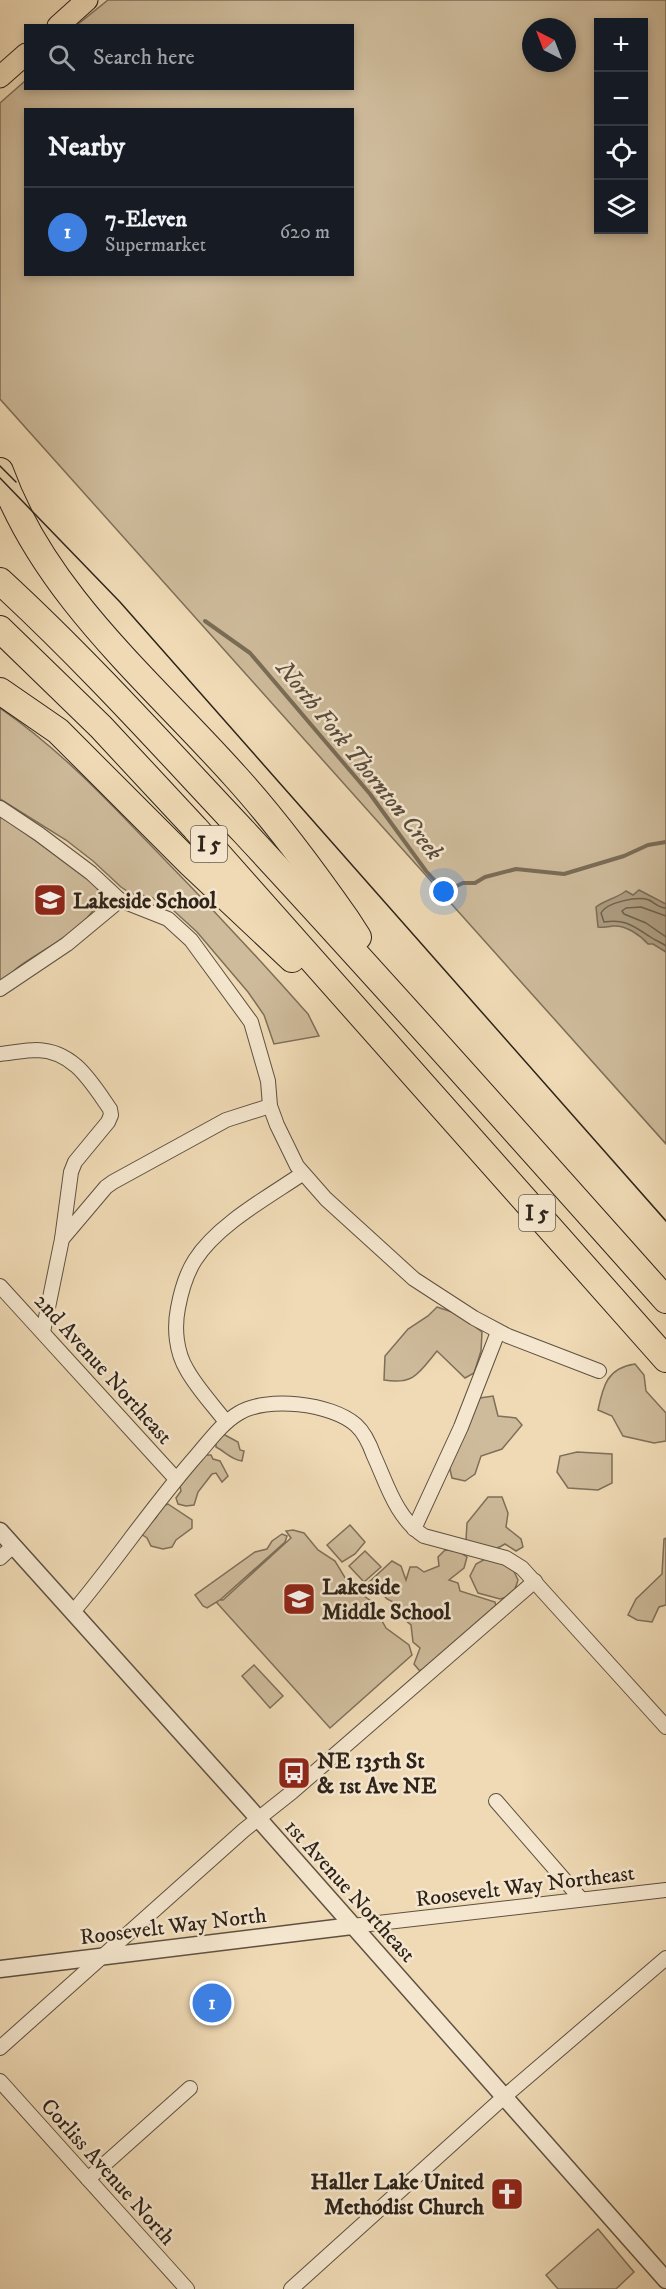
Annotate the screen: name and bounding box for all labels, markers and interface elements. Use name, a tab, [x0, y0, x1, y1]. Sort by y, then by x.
north arrow	[522, 18, 576, 72]
map controls	[594, 18, 648, 234]
button: +	[594, 18, 648, 72]
search box	[24, 24, 354, 90]
icon: search	[45, 41, 78, 74]
text: Search here	[93, 44, 195, 71]
button: −	[594, 72, 648, 126]
button: locate	[594, 126, 648, 180]
text: Nearby	[48, 131, 125, 164]
button: layers	[594, 180, 648, 234]
text: 7-Eleven	[105, 206, 187, 233]
text: 1	[64, 220, 71, 245]
text: 620 m	[280, 220, 330, 245]
text: Supermarket	[105, 233, 206, 258]
water label: North Fork Thornton Creek	[268, 653, 449, 867]
road number: I 5	[191, 826, 227, 862]
your location	[429, 877, 458, 906]
school or university icon: Lakeside School	[32, 882, 68, 918]
place label: Lakeside School	[73, 888, 217, 915]
road number: I 5	[519, 1195, 555, 1231]
street label: 2nd Avenue Northeast	[28, 1288, 178, 1450]
place label: Lakeside Middle School	[322, 1574, 451, 1626]
school or university icon: Lakeside Middle School	[281, 1581, 317, 1617]
place label: NE 135th St & 1st Ave NE	[317, 1748, 437, 1800]
bus stop icon: NE 135th St & 1st Ave NE	[276, 1755, 312, 1791]
street label: 1st Avenue Northeast	[279, 1814, 421, 1968]
street label: Roosevelt Way Northeast	[414, 1860, 636, 1913]
street label: Roosevelt Way North	[78, 1902, 268, 1951]
pin: 1	[192, 1980, 232, 2026]
street label: Corliss Avenue North	[35, 2093, 181, 2251]
place label: Haller Lake United Methodist Church	[311, 2169, 485, 2221]
church icon: Haller Lake United Methodist Church	[489, 2176, 525, 2212]

